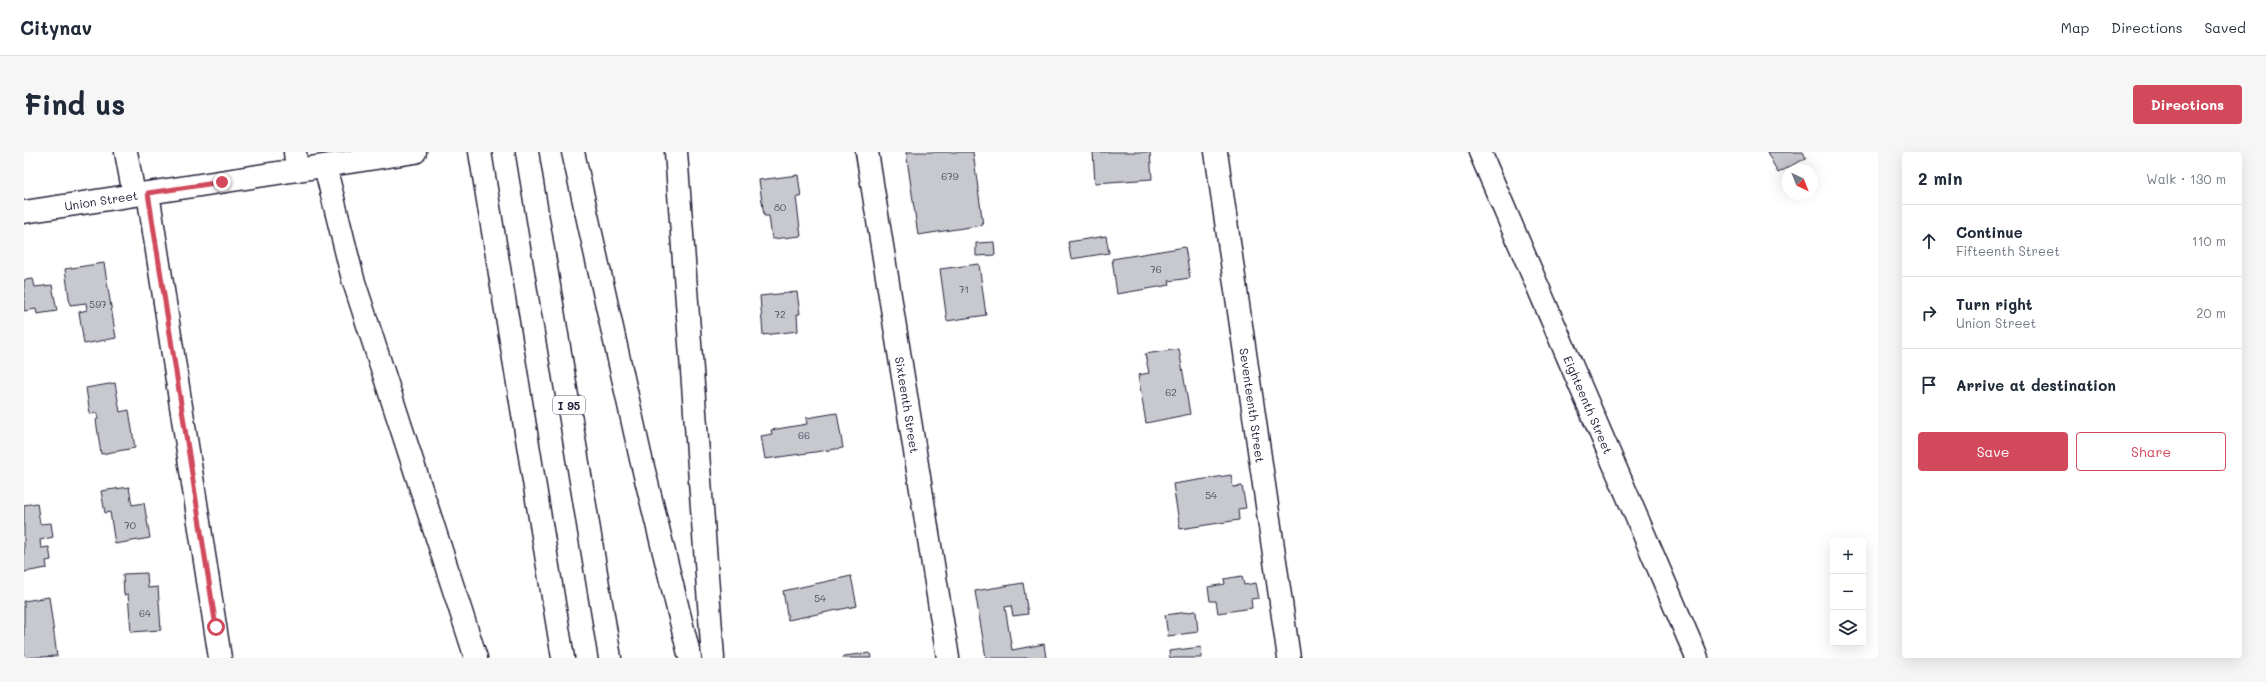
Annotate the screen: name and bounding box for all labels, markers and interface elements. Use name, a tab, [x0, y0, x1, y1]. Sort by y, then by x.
text: Citynav	[20, 15, 92, 40]
text: Map	[2061, 18, 2089, 37]
text: Directions	[2111, 18, 2182, 37]
text: Saved	[2204, 18, 2246, 37]
button: Directions	[2133, 85, 2242, 124]
text: Find us	[24, 86, 125, 122]
north arrow	[1782, 164, 1818, 200]
text: 2 min	[1918, 167, 1963, 189]
house number: 679	[941, 169, 959, 183]
text: Walk · 130 m	[2146, 170, 2226, 187]
route end	[213, 173, 231, 191]
street label: Union Street	[63, 187, 139, 214]
house number: 80	[774, 200, 786, 214]
text: Continue	[1956, 222, 2023, 242]
icon: ahead	[1918, 230, 1940, 252]
text: 110 m	[2192, 232, 2226, 249]
text: Fifteenth Street	[1956, 242, 2060, 259]
house number: 76	[1150, 262, 1162, 276]
house number: 71	[959, 282, 969, 296]
text: Turn right	[1956, 294, 2033, 314]
house number: 597	[89, 297, 107, 311]
icon: right	[1918, 302, 1940, 324]
text: 20 m	[2196, 304, 2226, 321]
house number: 72	[774, 307, 786, 321]
text: Union Street	[1956, 314, 2036, 331]
street label: Seventeenth Street	[1236, 347, 1269, 464]
street label: Eighteenth Street	[1560, 353, 1616, 456]
street label: Sixteenth Street	[892, 355, 923, 454]
icon: arrive	[1918, 374, 1940, 396]
text: Arrive at destination	[1956, 375, 2116, 395]
house number: 62	[1165, 385, 1177, 399]
road number: I 95	[553, 396, 585, 414]
house number: 66	[798, 428, 810, 442]
button: Save	[1918, 432, 2068, 471]
button: Share	[2076, 432, 2226, 471]
house number: 54	[1205, 488, 1217, 502]
house number: 70	[124, 518, 136, 532]
map controls	[1830, 538, 1866, 646]
button: +	[1830, 538, 1866, 574]
button: −	[1830, 574, 1866, 610]
house number: 54	[814, 591, 826, 605]
house number: 64	[139, 606, 151, 620]
button: layers	[1830, 610, 1866, 646]
route start	[207, 618, 225, 636]

